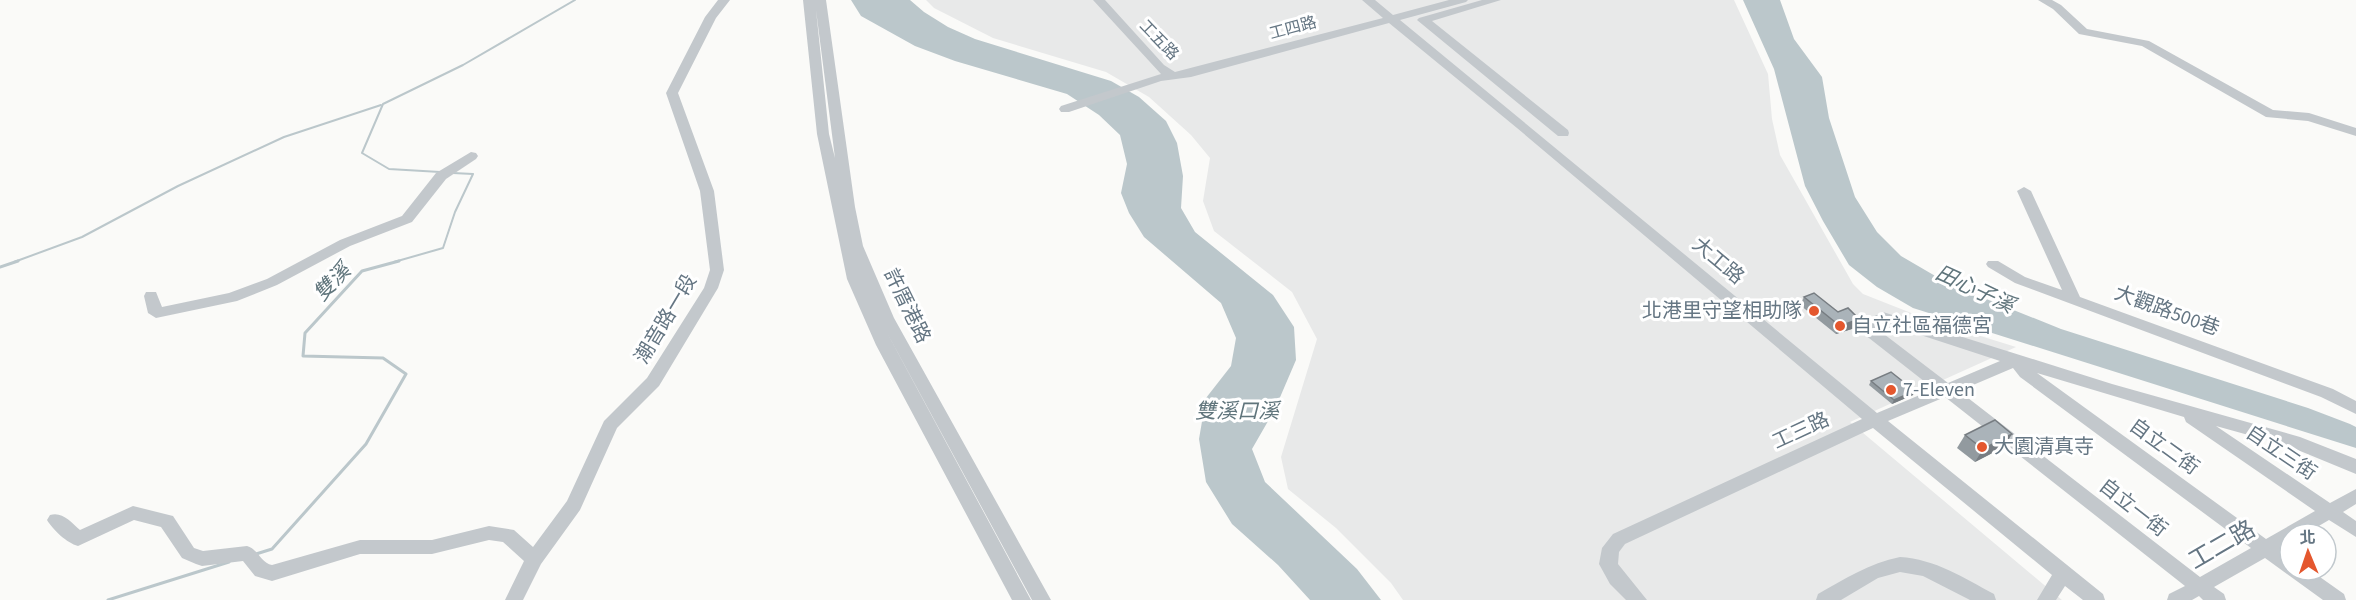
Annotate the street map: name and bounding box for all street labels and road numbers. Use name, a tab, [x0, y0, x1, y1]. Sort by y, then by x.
street label: 工四路	[1267, 11, 1319, 45]
street label: 工五路	[1134, 15, 1184, 65]
street label: 大工路	[1686, 231, 1750, 291]
street label: 許厝港路	[877, 264, 937, 348]
street label: 潮音路一段	[628, 269, 704, 369]
street label: 大觀路500巷	[2111, 279, 2223, 343]
street label: 工三路	[1768, 406, 1834, 456]
street label: 自立二街	[2123, 412, 2205, 482]
street label: 自立三街	[2240, 419, 2322, 487]
street label: 自立一街	[2093, 472, 2173, 544]
street label: 工二路	[2182, 512, 2262, 578]

